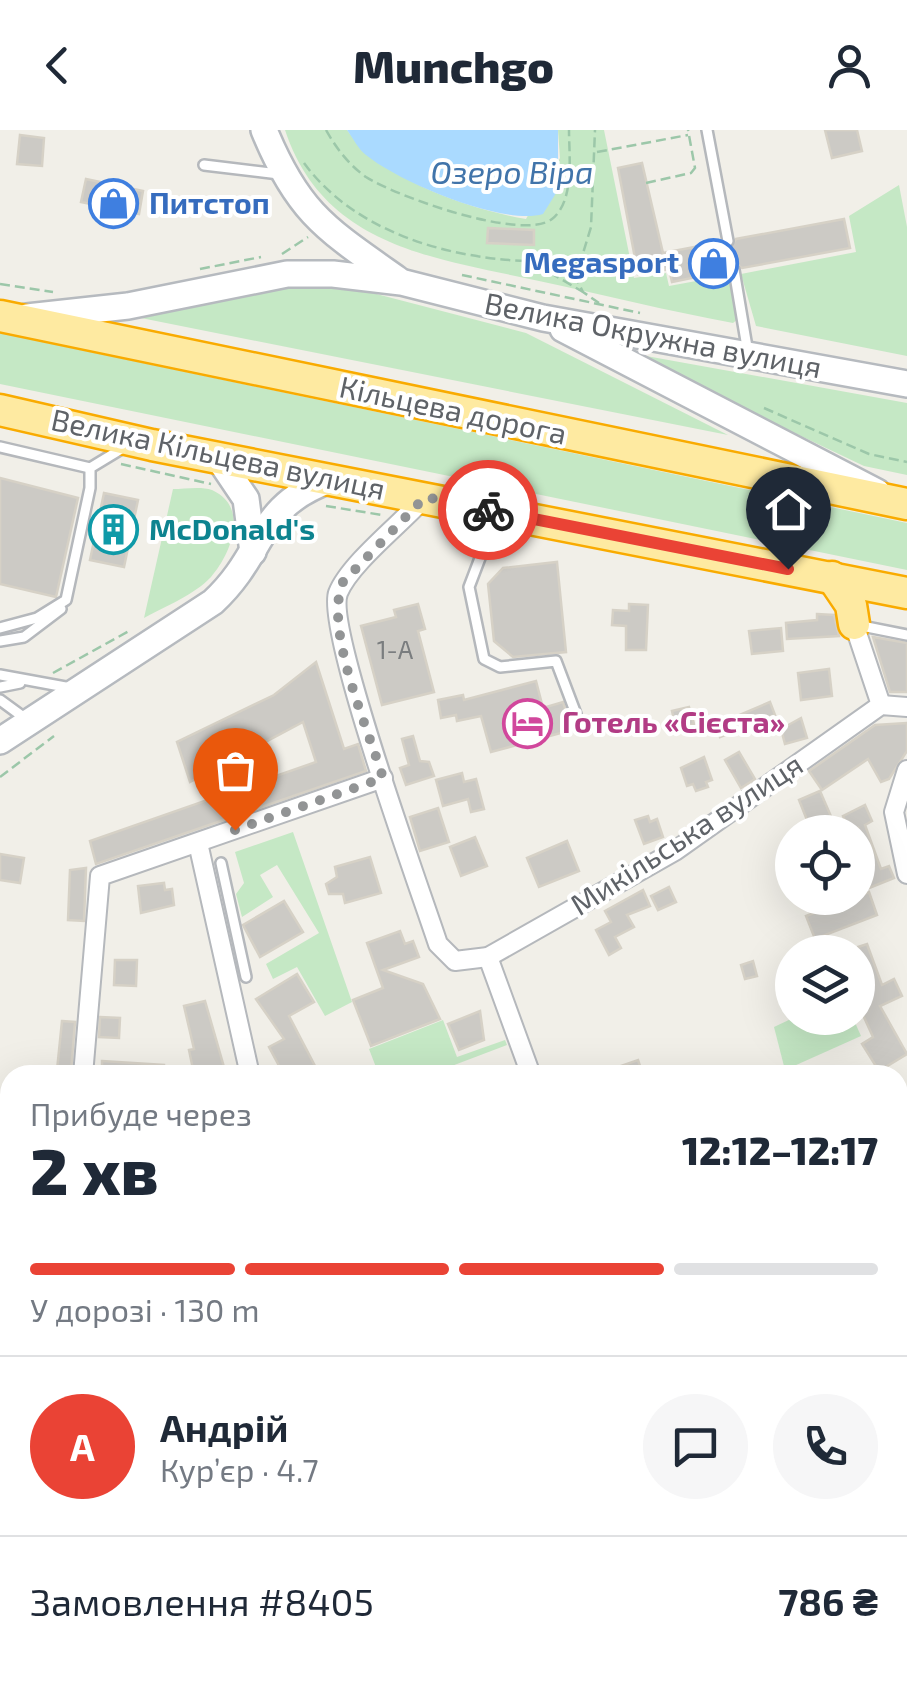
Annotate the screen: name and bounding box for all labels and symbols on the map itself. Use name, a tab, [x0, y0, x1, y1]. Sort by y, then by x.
water label: Озеро Віра	[431, 152, 593, 190]
shop icon: Питстоп	[88, 178, 140, 230]
place label: Питстоп	[149, 184, 270, 220]
shop icon: Megasport	[688, 237, 740, 289]
place label: Megasport	[523, 243, 679, 279]
street label: Велика Окружна вулиця	[482, 284, 825, 385]
street label: Кільцева дорога	[337, 367, 570, 451]
street label: Велика Кільцева вулиця	[48, 400, 389, 507]
courier	[438, 460, 538, 560]
pin	[746, 467, 831, 570]
building icon: McDonald's	[88, 504, 140, 556]
place label: McDonald's	[149, 510, 315, 546]
house number: 1-А	[377, 634, 414, 664]
hotel icon: Готель «Сієста»	[501, 697, 553, 749]
place label: Готель «Сієста»	[562, 703, 785, 739]
pin	[193, 728, 278, 831]
street label: Микільська вулиця	[563, 745, 809, 923]

